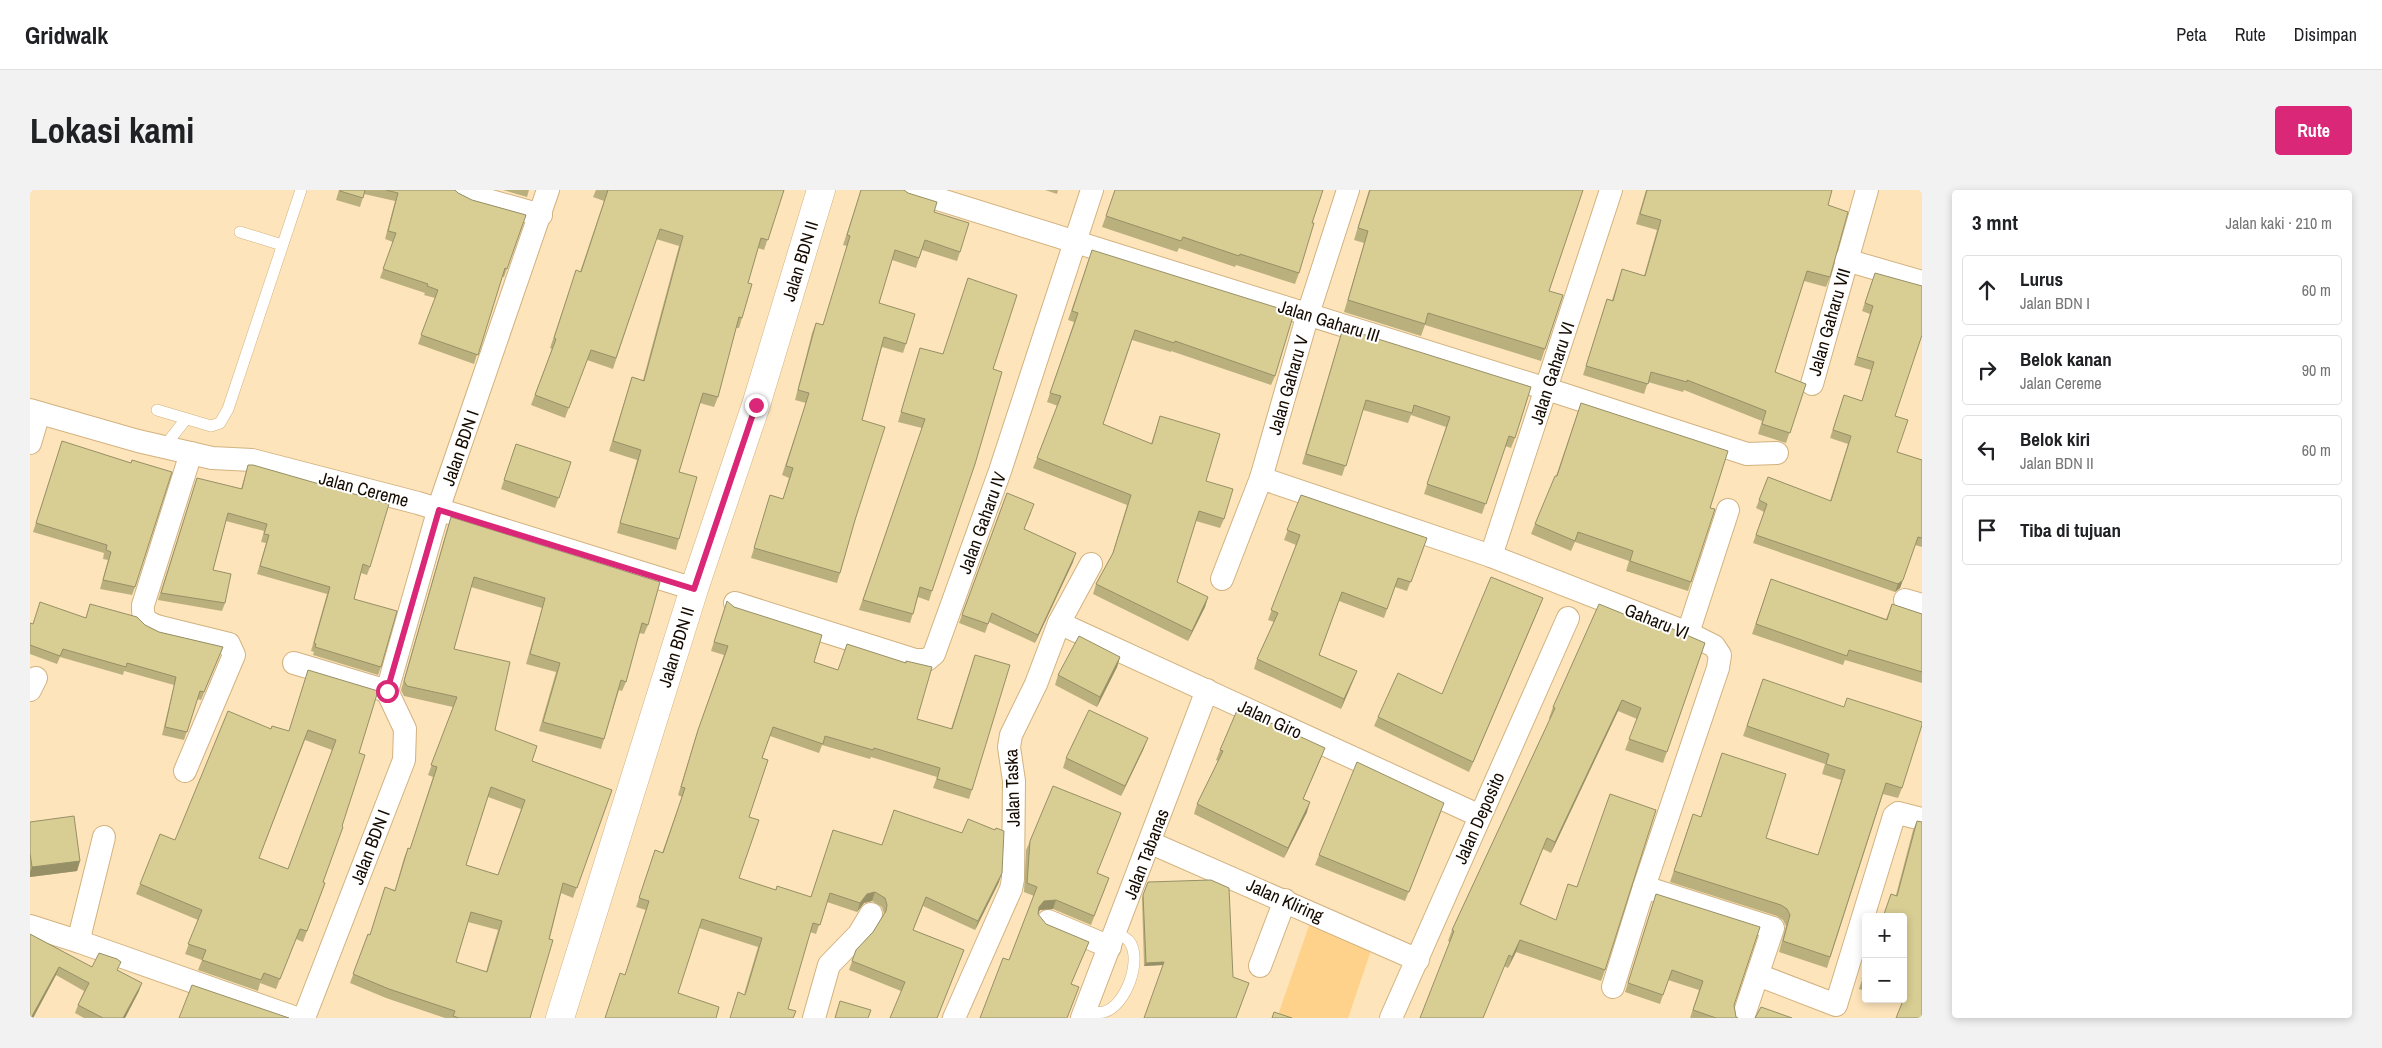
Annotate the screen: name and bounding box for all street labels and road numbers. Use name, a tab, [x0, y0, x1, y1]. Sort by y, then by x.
street label: Jalan BDN II	[776, 218, 824, 304]
street label: Jalan Gaharu VII	[1802, 265, 1856, 379]
street label: Jalan Gaharu III	[1275, 294, 1383, 348]
street label: Jalan Gaharu VI	[1524, 318, 1580, 428]
street label: Jalan Gaharu V	[1262, 332, 1314, 438]
street label: Jalan BDN I	[435, 407, 485, 489]
street label: Jalan Cereme	[316, 465, 412, 513]
street label: Jalan Gaharu IV	[952, 468, 1012, 577]
street label: Gaharu VI	[1621, 597, 1693, 645]
street label: Jalan BDN II	[652, 604, 700, 690]
street label: Jalan Giro	[1234, 693, 1306, 745]
street label: Jalan Taska	[998, 749, 1026, 827]
street label: Jalan Deposito	[1448, 768, 1510, 868]
street label: Jalan Tabanas	[1117, 805, 1175, 903]
street label: Jalan BDN I	[344, 806, 396, 888]
street label: Jalan Kliring	[1242, 872, 1328, 928]

